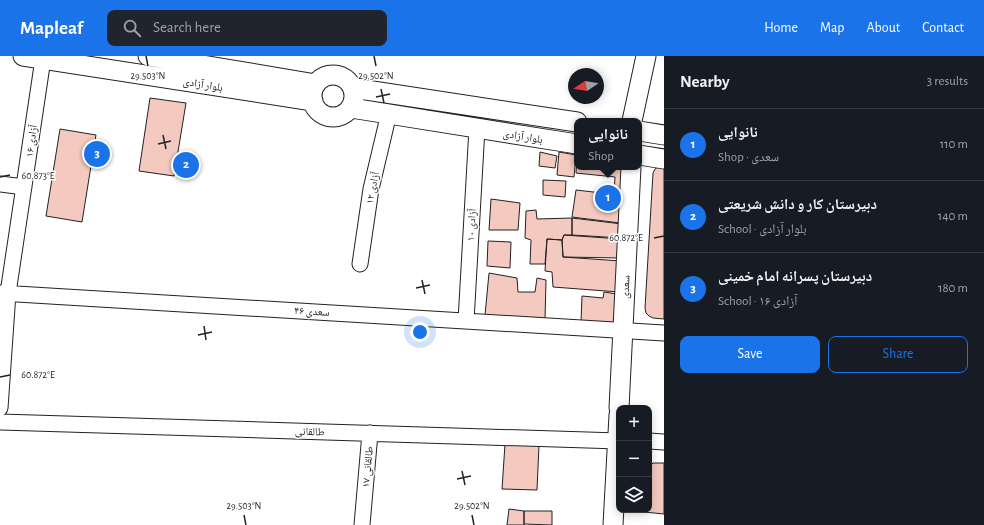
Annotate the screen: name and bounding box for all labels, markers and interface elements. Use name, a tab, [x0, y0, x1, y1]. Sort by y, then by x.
search box	[107, 10, 387, 46]
icon: search	[121, 17, 143, 39]
text: Mapleaf	[20, 19, 83, 38]
text: Search here	[153, 20, 221, 35]
text: Home	[764, 21, 798, 35]
text: Map	[820, 21, 844, 35]
text: About	[866, 21, 900, 35]
text: Contact	[922, 21, 964, 35]
north arrow	[568, 68, 604, 104]
text: 29.503°N	[131, 71, 165, 81]
text: 29.502°N	[358, 71, 394, 81]
text: Nearby	[680, 73, 730, 90]
street label: بلوار آزادی	[182, 75, 224, 94]
text: 3 results	[927, 75, 968, 88]
popup	[574, 118, 642, 170]
street label: آزادی ۱۶	[23, 124, 40, 158]
text: نانوایی	[718, 125, 758, 140]
street label: بلوار آزادی	[502, 127, 544, 146]
text: نانوایی	[588, 127, 628, 142]
text: 1	[691, 138, 695, 151]
text: 110 m	[940, 138, 968, 151]
pin: 3	[84, 139, 110, 169]
pin: 2	[173, 150, 199, 180]
text: Shop	[588, 150, 614, 163]
text: Shop · سعدی	[718, 151, 779, 164]
text: 60.873°E	[21, 171, 55, 181]
street label: آزادی ۱۲	[363, 171, 382, 205]
pin: 1	[595, 183, 621, 213]
text: دبیرستان کار و دانش شریعتی	[718, 197, 877, 212]
street label: آزادی ۱۰	[464, 208, 479, 242]
text: 2	[690, 210, 696, 223]
text: 140 m	[938, 210, 968, 223]
text: School · بلوار آزادی	[718, 223, 807, 236]
text: 60.872°E	[609, 233, 643, 243]
text: دبیرستان پسرانه امام خمینی	[718, 269, 872, 284]
street label: سعدی	[619, 275, 633, 299]
text: 3	[690, 282, 696, 295]
text: 180 m	[938, 282, 968, 295]
text: School · آزادی ۱۶	[718, 295, 797, 308]
street label: سعدی ۴۶	[294, 305, 330, 319]
your location	[410, 322, 430, 342]
button: Save	[680, 336, 820, 373]
button: Share	[828, 336, 968, 373]
text: 60.872°E	[21, 370, 55, 380]
map controls	[616, 405, 652, 513]
button: +	[616, 405, 652, 441]
street label: طالقانی	[295, 425, 325, 439]
button: −	[616, 441, 652, 477]
street label: طالقانی ۱۷	[360, 446, 376, 488]
button: layers	[616, 477, 652, 513]
text: 29.503°N	[227, 501, 261, 511]
text: 29.502°N	[454, 501, 490, 511]

